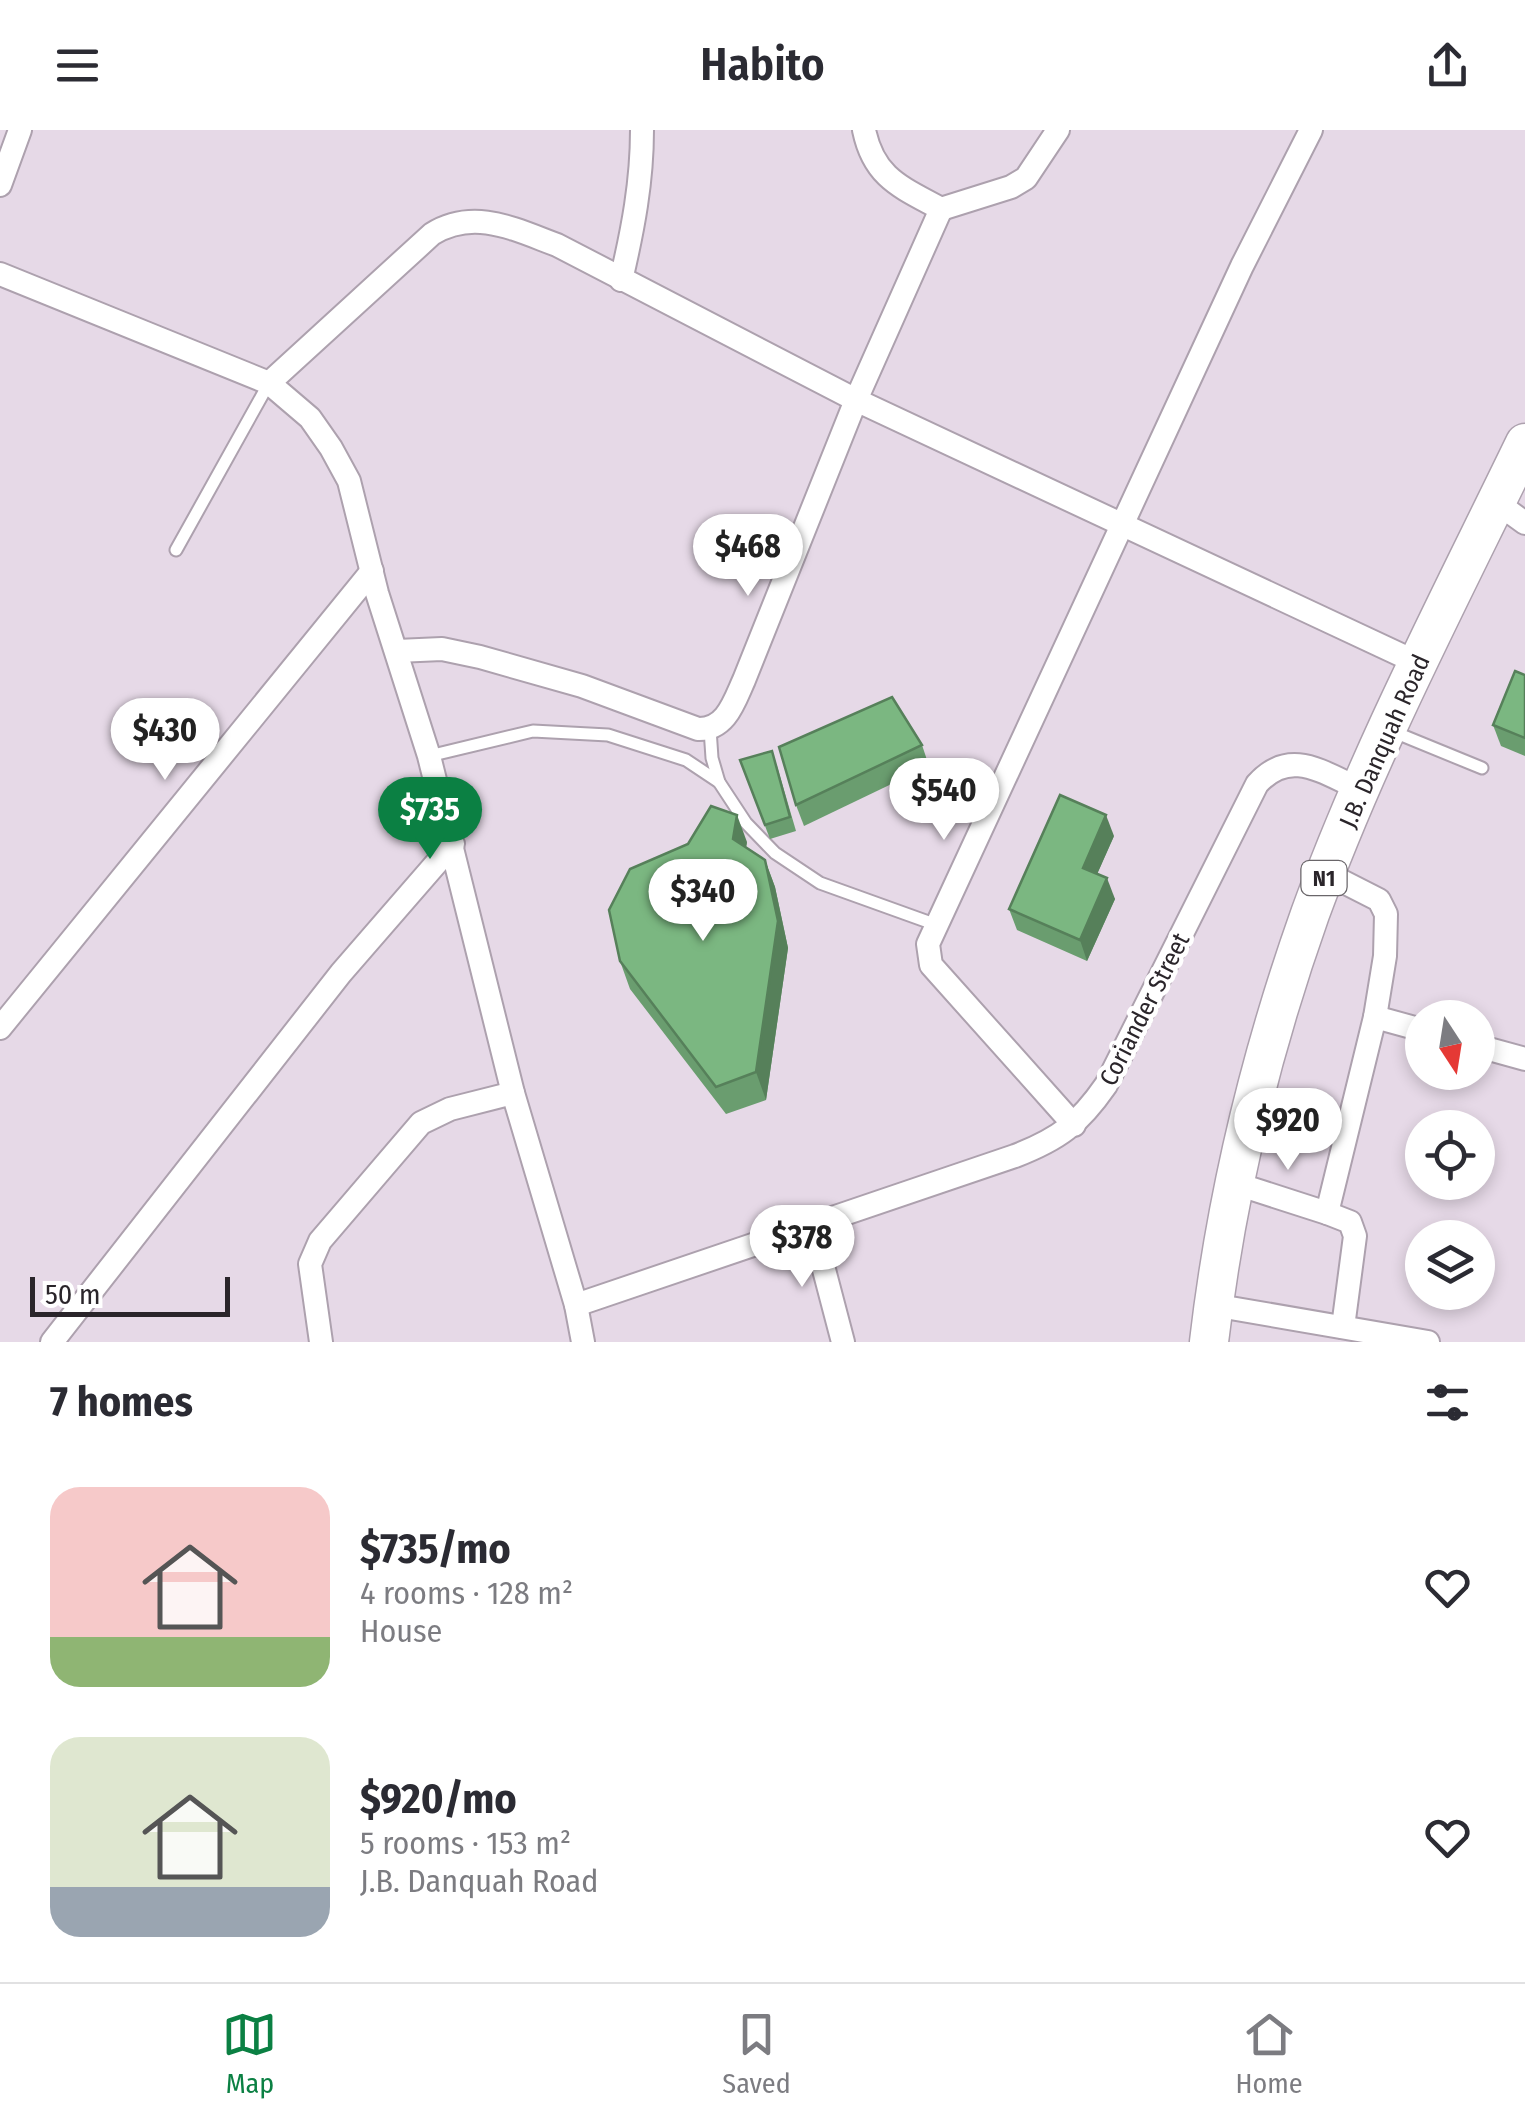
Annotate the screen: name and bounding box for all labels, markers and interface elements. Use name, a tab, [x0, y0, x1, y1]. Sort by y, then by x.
icon: menu	[50, 38, 105, 93]
text: Habito	[700, 38, 825, 92]
icon: share	[1420, 38, 1475, 93]
pin: $468	[689, 514, 807, 599]
text: $468	[715, 527, 781, 565]
street label: J.B. Danquah Road	[1333, 650, 1437, 833]
pin: $430	[106, 698, 224, 783]
text: $430	[133, 711, 197, 749]
pin: $540	[885, 758, 1003, 843]
text: $540	[911, 771, 977, 809]
pin: $735	[371, 777, 489, 862]
text: $735	[400, 790, 460, 828]
pin: $340	[644, 859, 762, 944]
road number: N1	[1302, 861, 1346, 895]
text: $340	[671, 872, 735, 910]
street label: Coriander Street	[1093, 927, 1197, 1091]
north arrow	[1405, 1000, 1495, 1090]
map controls	[1405, 1000, 1495, 1310]
pin: $920	[1229, 1088, 1347, 1173]
text: $920	[1256, 1101, 1320, 1139]
button: locate	[1405, 1110, 1495, 1200]
pin: $378	[743, 1205, 861, 1290]
text: $378	[772, 1218, 832, 1256]
button: layers	[1405, 1220, 1495, 1310]
scale bar	[30, 1272, 230, 1316]
text: 50 m	[45, 1278, 101, 1311]
icon: filters	[1420, 1375, 1475, 1430]
text: 7 homes	[50, 1377, 193, 1427]
text: $735/mo	[360, 1524, 511, 1574]
icon: home	[130, 1527, 250, 1647]
icon: heart	[1420, 1560, 1475, 1615]
text: 4 rooms · 128 m²	[360, 1574, 573, 1612]
text: House	[360, 1612, 442, 1650]
text: $920/mo	[360, 1774, 517, 1824]
icon: home	[130, 1777, 250, 1897]
icon: heart	[1420, 1810, 1475, 1865]
text: 5 rooms · 153 m²	[360, 1824, 571, 1862]
text: J.B. Danquah Road	[360, 1862, 598, 1900]
tab: Map	[222, 2007, 277, 2100]
tab: Saved	[722, 2007, 791, 2100]
tab: Home	[1236, 2007, 1303, 2100]

